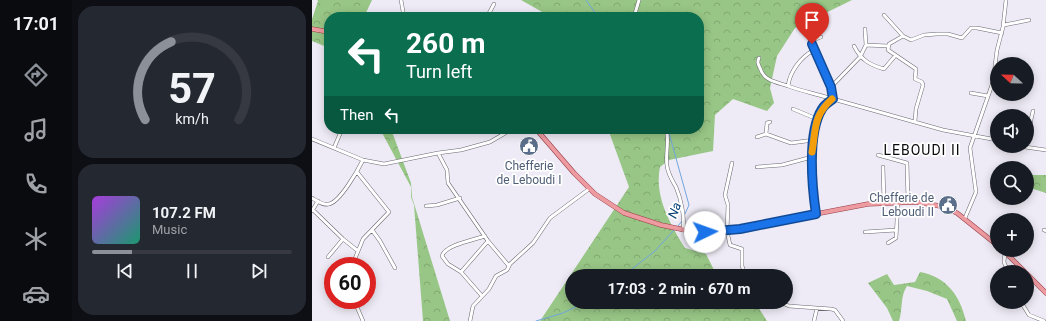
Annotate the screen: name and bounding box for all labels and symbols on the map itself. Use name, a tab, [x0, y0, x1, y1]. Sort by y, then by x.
pin	[795, 3, 829, 44]
north arrow	[990, 57, 1034, 101]
public building icon: Chefferie de Leboudi I	[518, 135, 540, 157]
district label: LEBOUDI II	[883, 142, 961, 158]
place label: Chefferie de Leboudi I	[496, 159, 562, 187]
place label: Chefferie de Leboudi II	[869, 191, 934, 219]
public building icon: Chefferie de Leboudi II	[937, 194, 959, 216]
water label: Na	[665, 200, 684, 220]
position arrow	[684, 211, 726, 253]
speed limit sign: 60	[324, 257, 376, 309]

